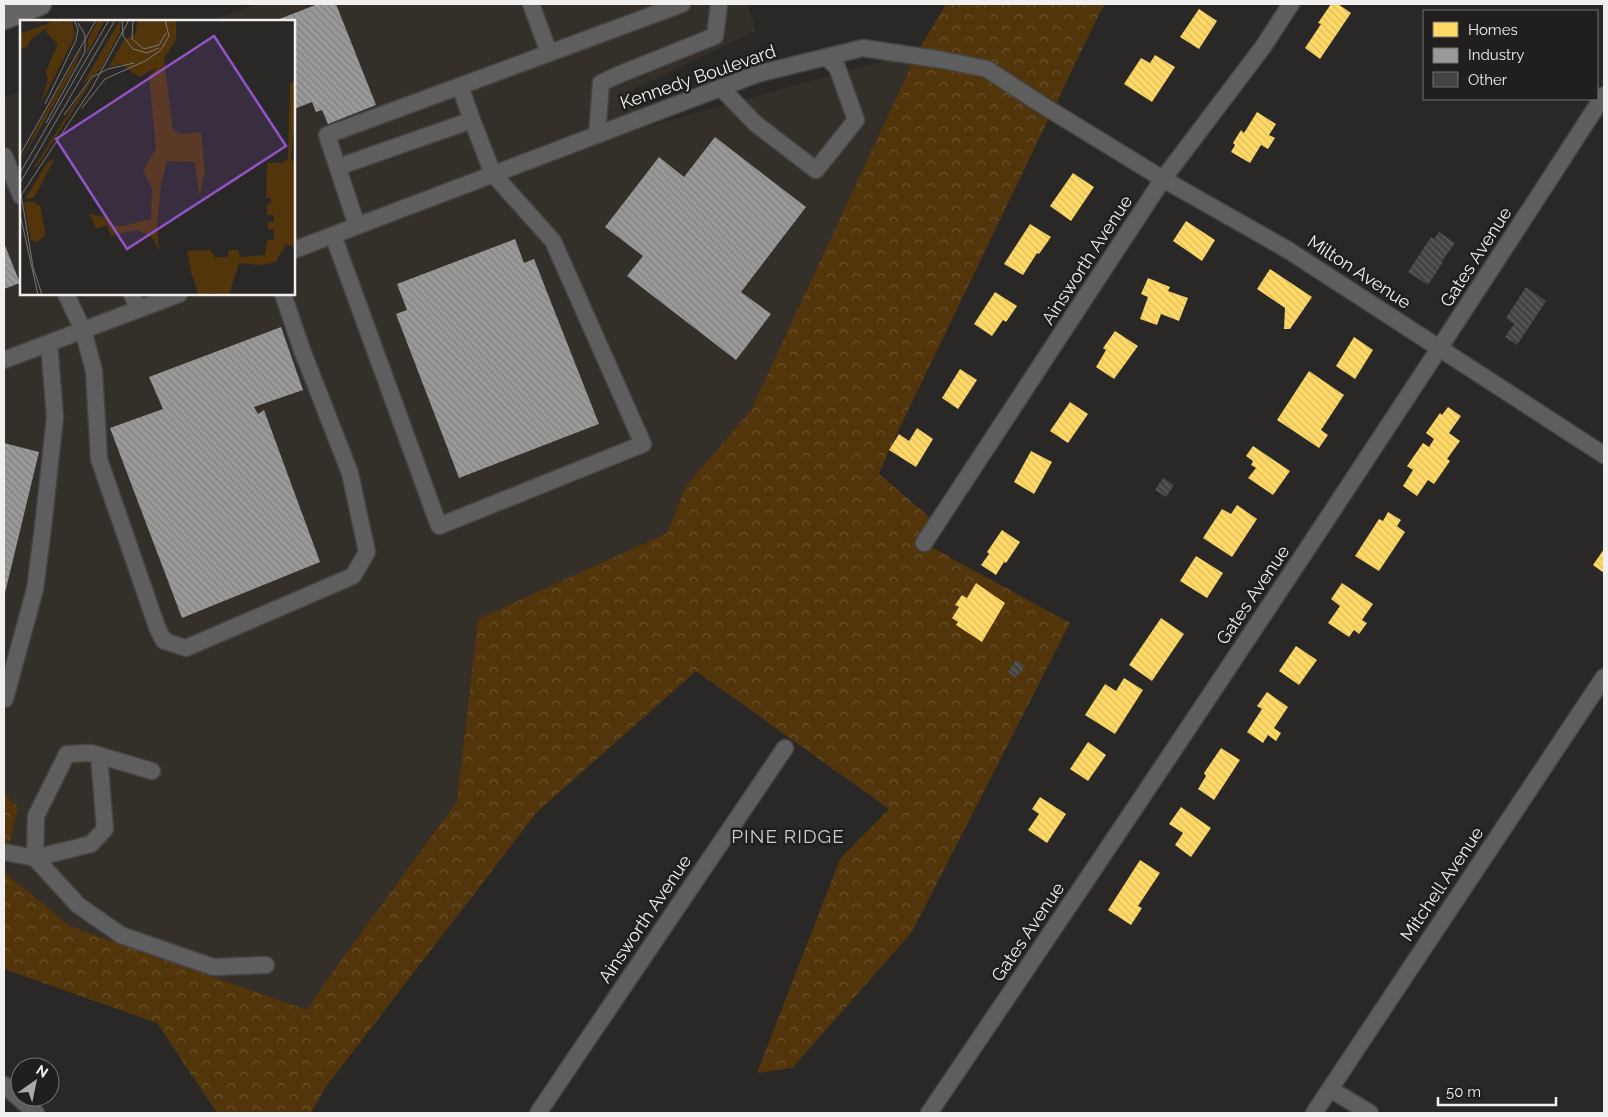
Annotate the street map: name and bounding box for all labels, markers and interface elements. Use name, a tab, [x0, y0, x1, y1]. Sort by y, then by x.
legend	[1423, 10, 1598, 100]
inset map	[20, 20, 295, 295]
text: Homes	[1468, 21, 1518, 39]
street label: Kennedy Boulevard	[617, 40, 778, 113]
text: Industry	[1468, 46, 1524, 64]
text: Other	[1468, 71, 1508, 89]
street label: Ainsworth Avenue	[1037, 191, 1137, 328]
street label: Gates Avenue	[1435, 202, 1516, 311]
street label: Milton Avenue	[1304, 230, 1415, 313]
street label: Gates Avenue	[1212, 541, 1294, 648]
street label: Mitchell Avenue	[1396, 822, 1488, 945]
district label: PINE RIDGE	[731, 825, 845, 847]
street label: Ainsworth Avenue	[594, 850, 696, 987]
street label: Gates Avenue	[987, 878, 1069, 985]
north arrow	[10, 1057, 60, 1107]
text: N	[33, 1061, 51, 1081]
scale bar	[1438, 1074, 1556, 1106]
text: 50 m	[1446, 1083, 1481, 1101]

